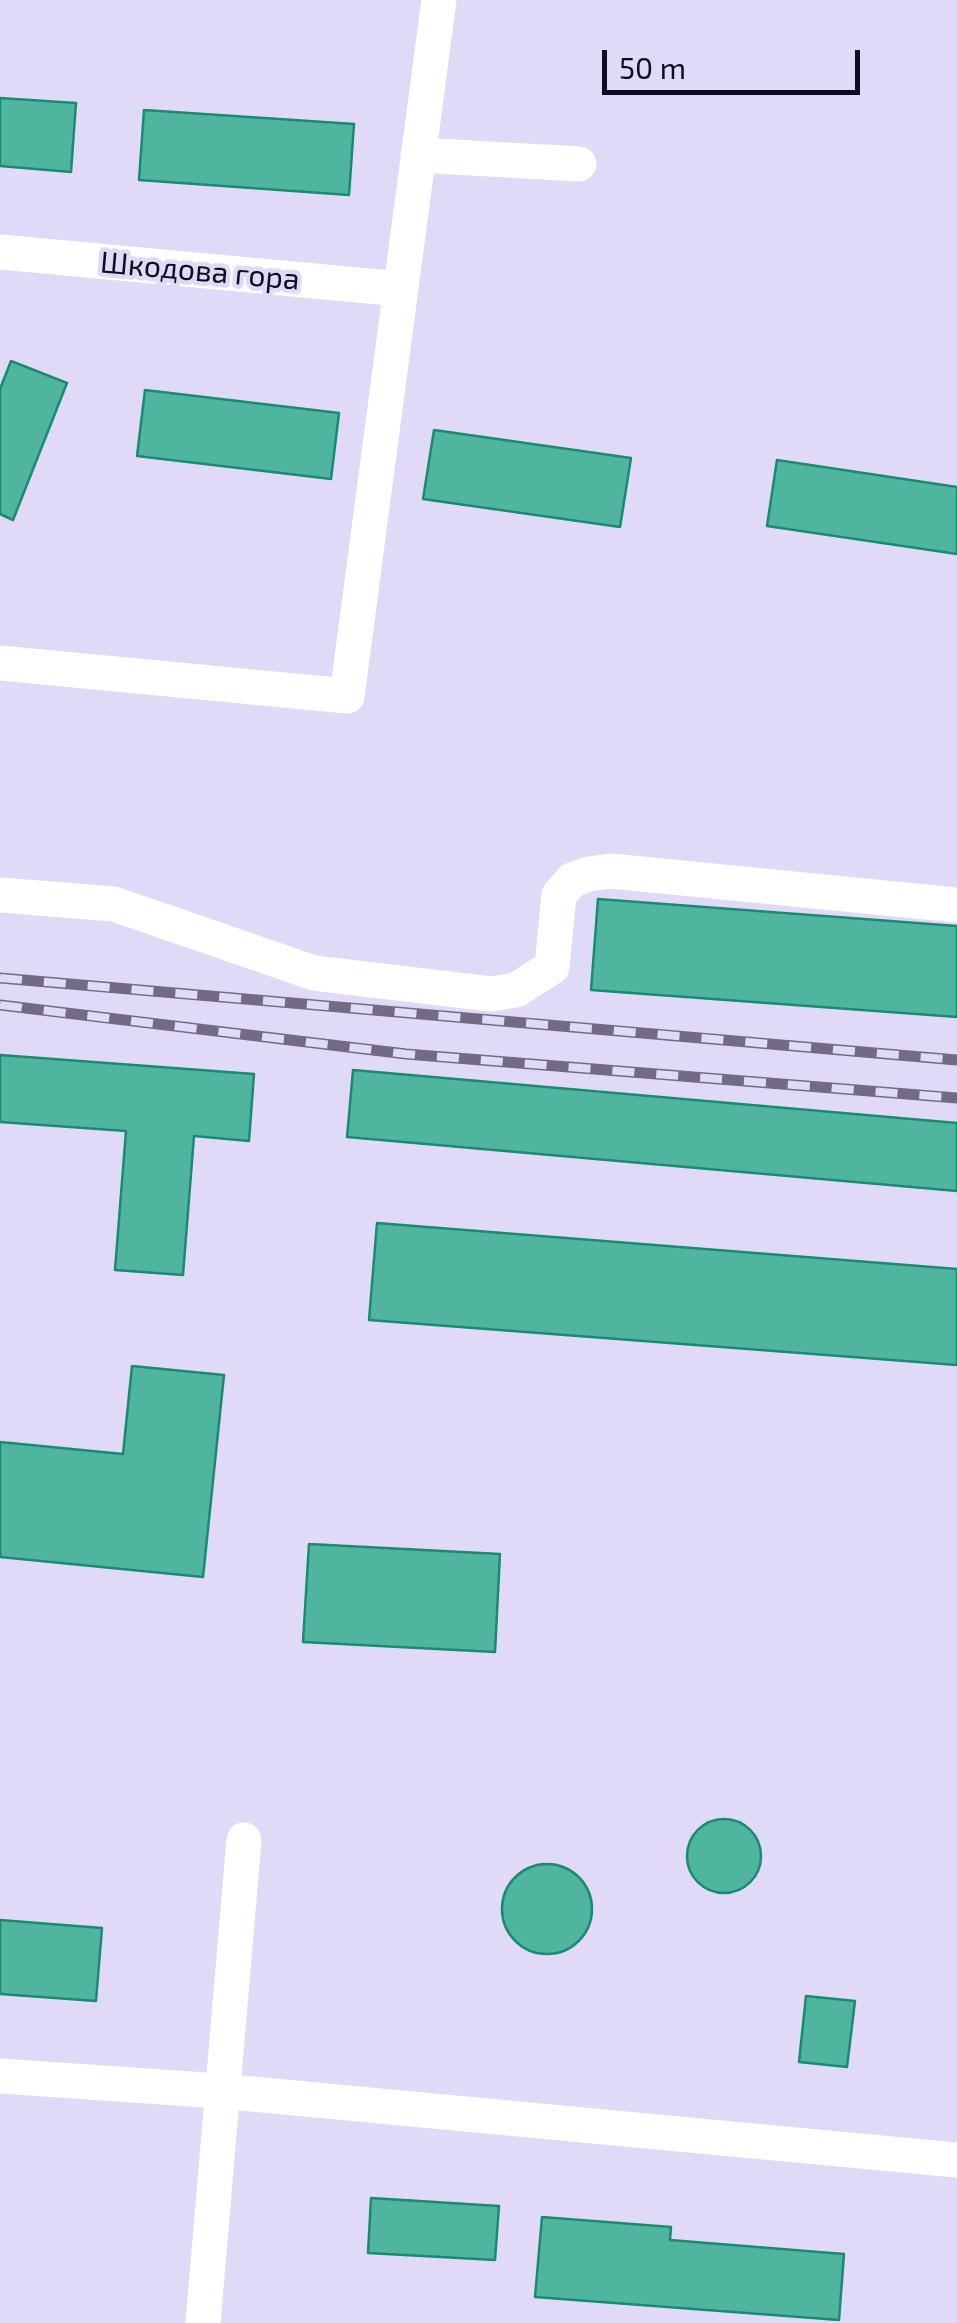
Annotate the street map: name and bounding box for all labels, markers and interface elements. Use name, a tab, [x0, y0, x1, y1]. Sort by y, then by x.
scale bar	[607, 30, 864, 92]
text: 50 m	[619, 49, 686, 85]
street label: Шкодова гора	[99, 244, 301, 298]

